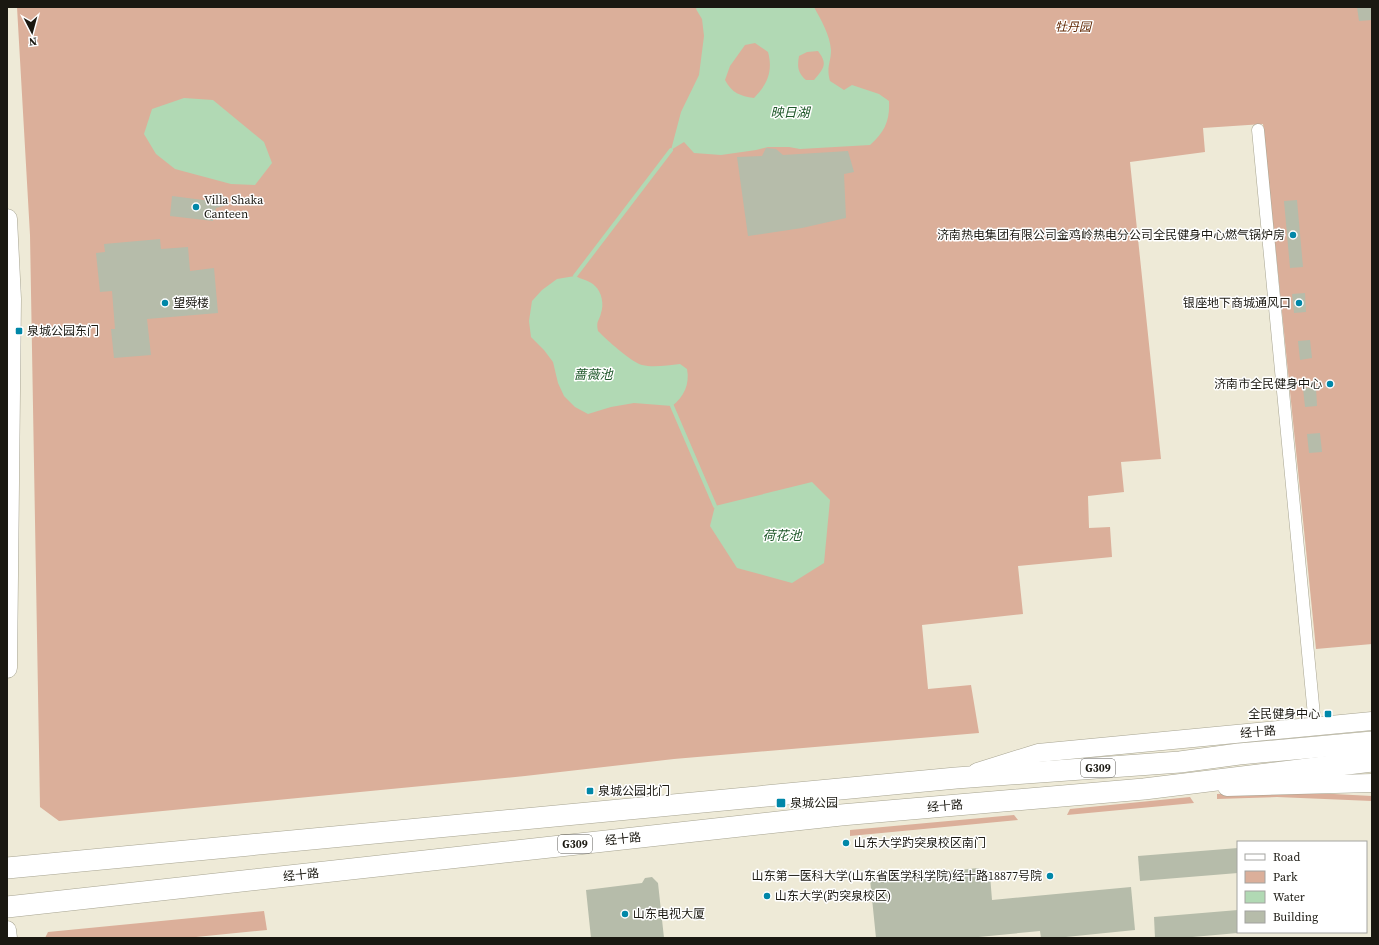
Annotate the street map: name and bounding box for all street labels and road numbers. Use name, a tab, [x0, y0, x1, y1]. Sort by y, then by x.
street label: 经十路	[1239, 722, 1277, 742]
road number: G309	[1081, 759, 1115, 777]
street label: 经十路	[926, 796, 964, 816]
street label: 经十路	[604, 829, 642, 849]
road number: G309	[558, 835, 592, 853]
street label: 经十路	[282, 865, 320, 885]

